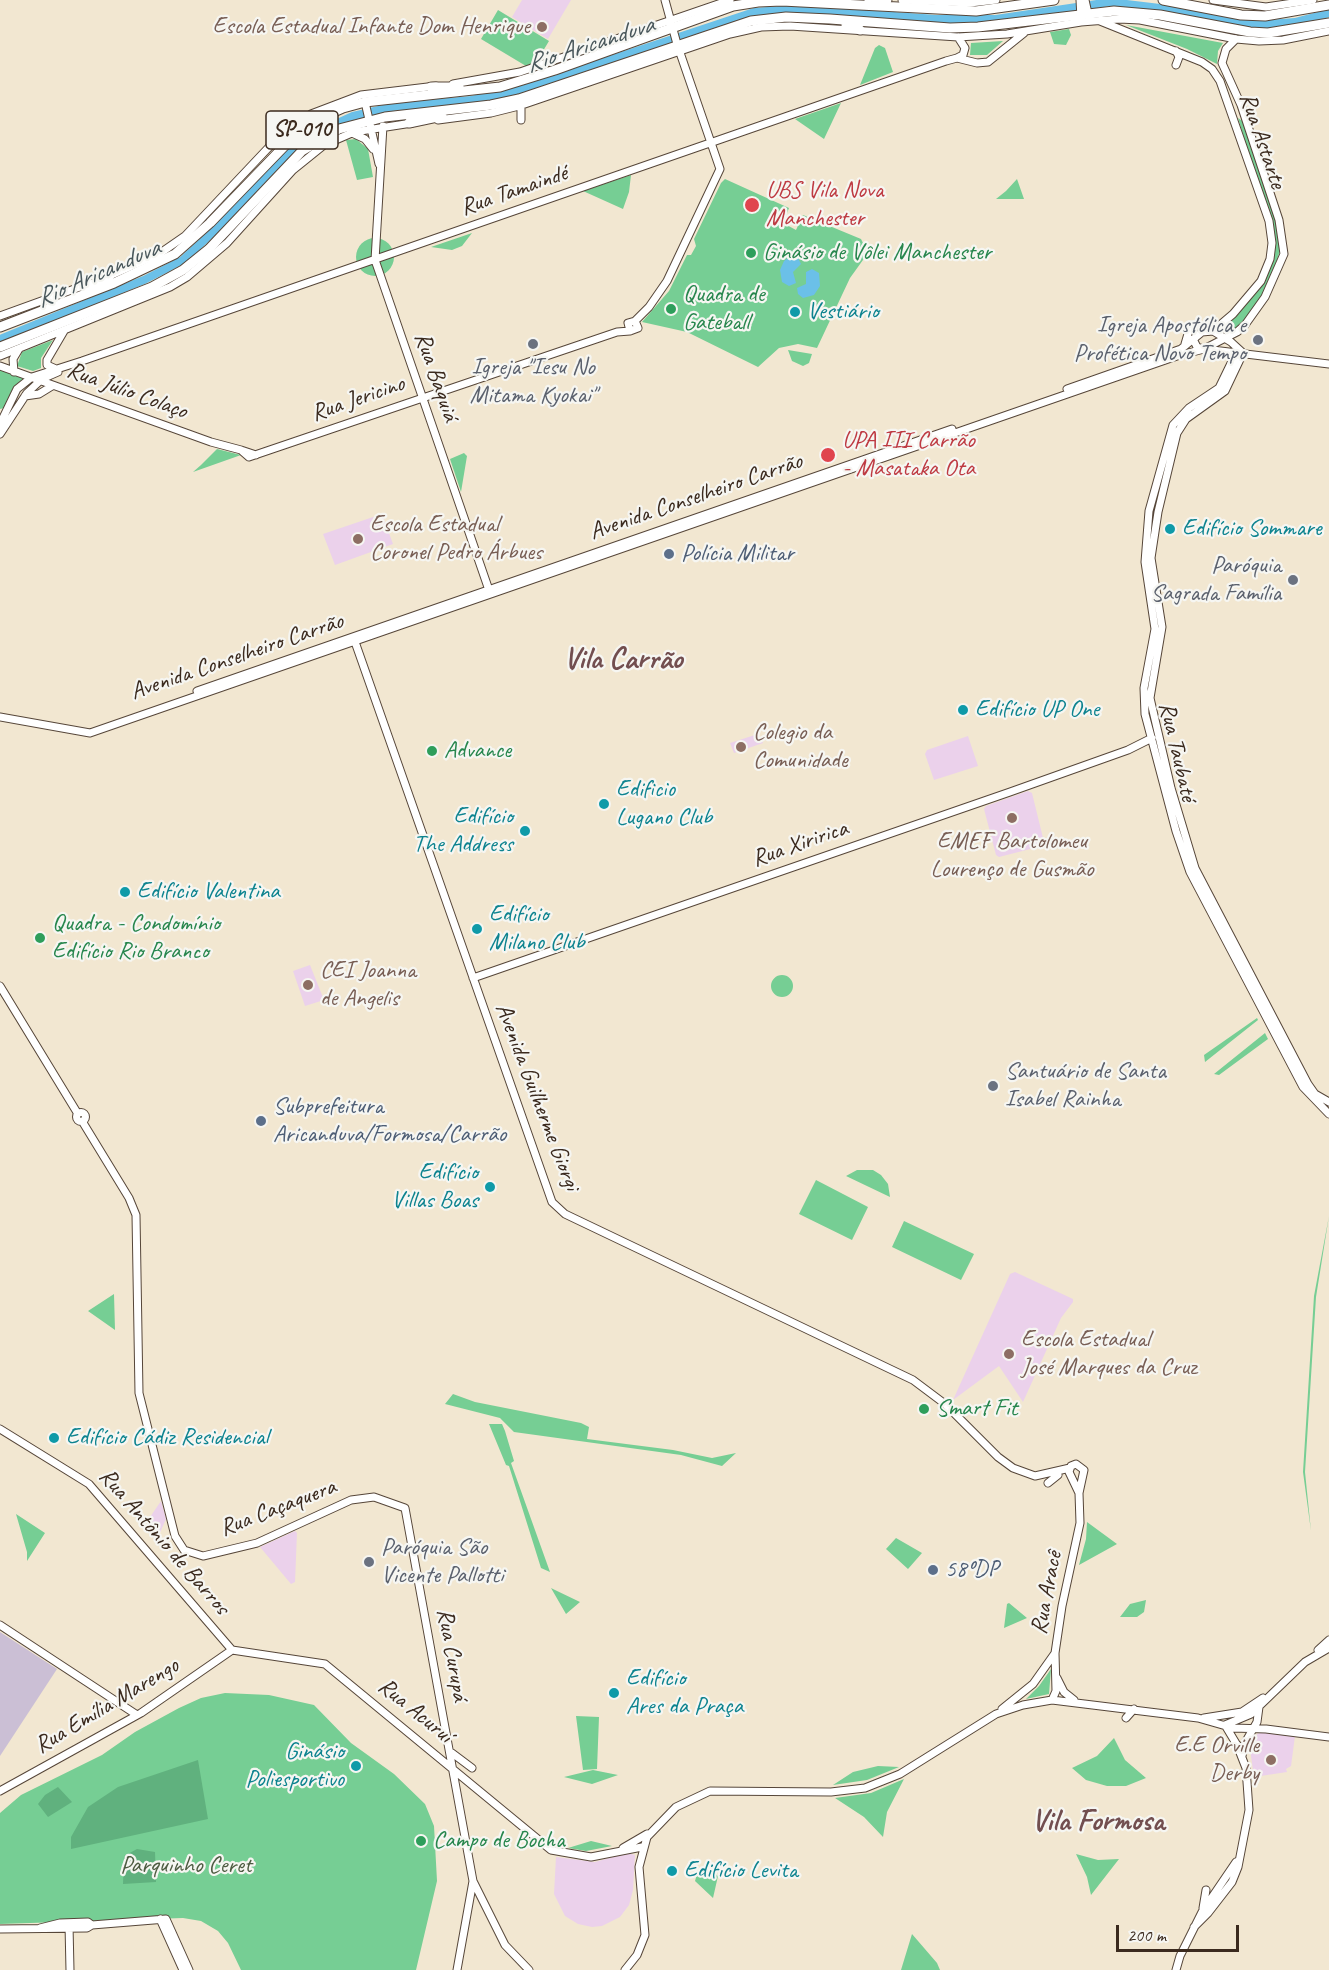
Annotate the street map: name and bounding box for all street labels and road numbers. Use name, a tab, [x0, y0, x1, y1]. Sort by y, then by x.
street label: Rua Astarte	[1232, 89, 1292, 193]
road number: SP-010	[266, 111, 338, 149]
street label: Rua Tamaindé	[457, 159, 571, 223]
street label: Rua Baquiá	[407, 329, 465, 425]
street label: Rua Júlio Colaço	[63, 356, 191, 426]
street label: Rua Jericino	[308, 370, 408, 428]
street label: Avenida Conselheiro Carrão	[586, 447, 806, 547]
street label: Avenida Conselheiro Carrão	[127, 607, 347, 707]
street label: Rua Taubaté	[1152, 700, 1202, 804]
street label: Rua Xiririca	[748, 814, 852, 874]
street label: Avenida Guilherme Giorgi	[488, 999, 586, 1195]
street label: Rua Antônio de Barros	[92, 1463, 236, 1621]
street label: Rua Caçaquera	[216, 1473, 340, 1543]
street label: Rua Aracê	[1025, 1549, 1069, 1637]
street label: Rua Curupá	[430, 1606, 474, 1704]
street label: Rua Emília Marengo	[30, 1652, 184, 1760]
street label: Rua Acuruí	[372, 1672, 458, 1750]

